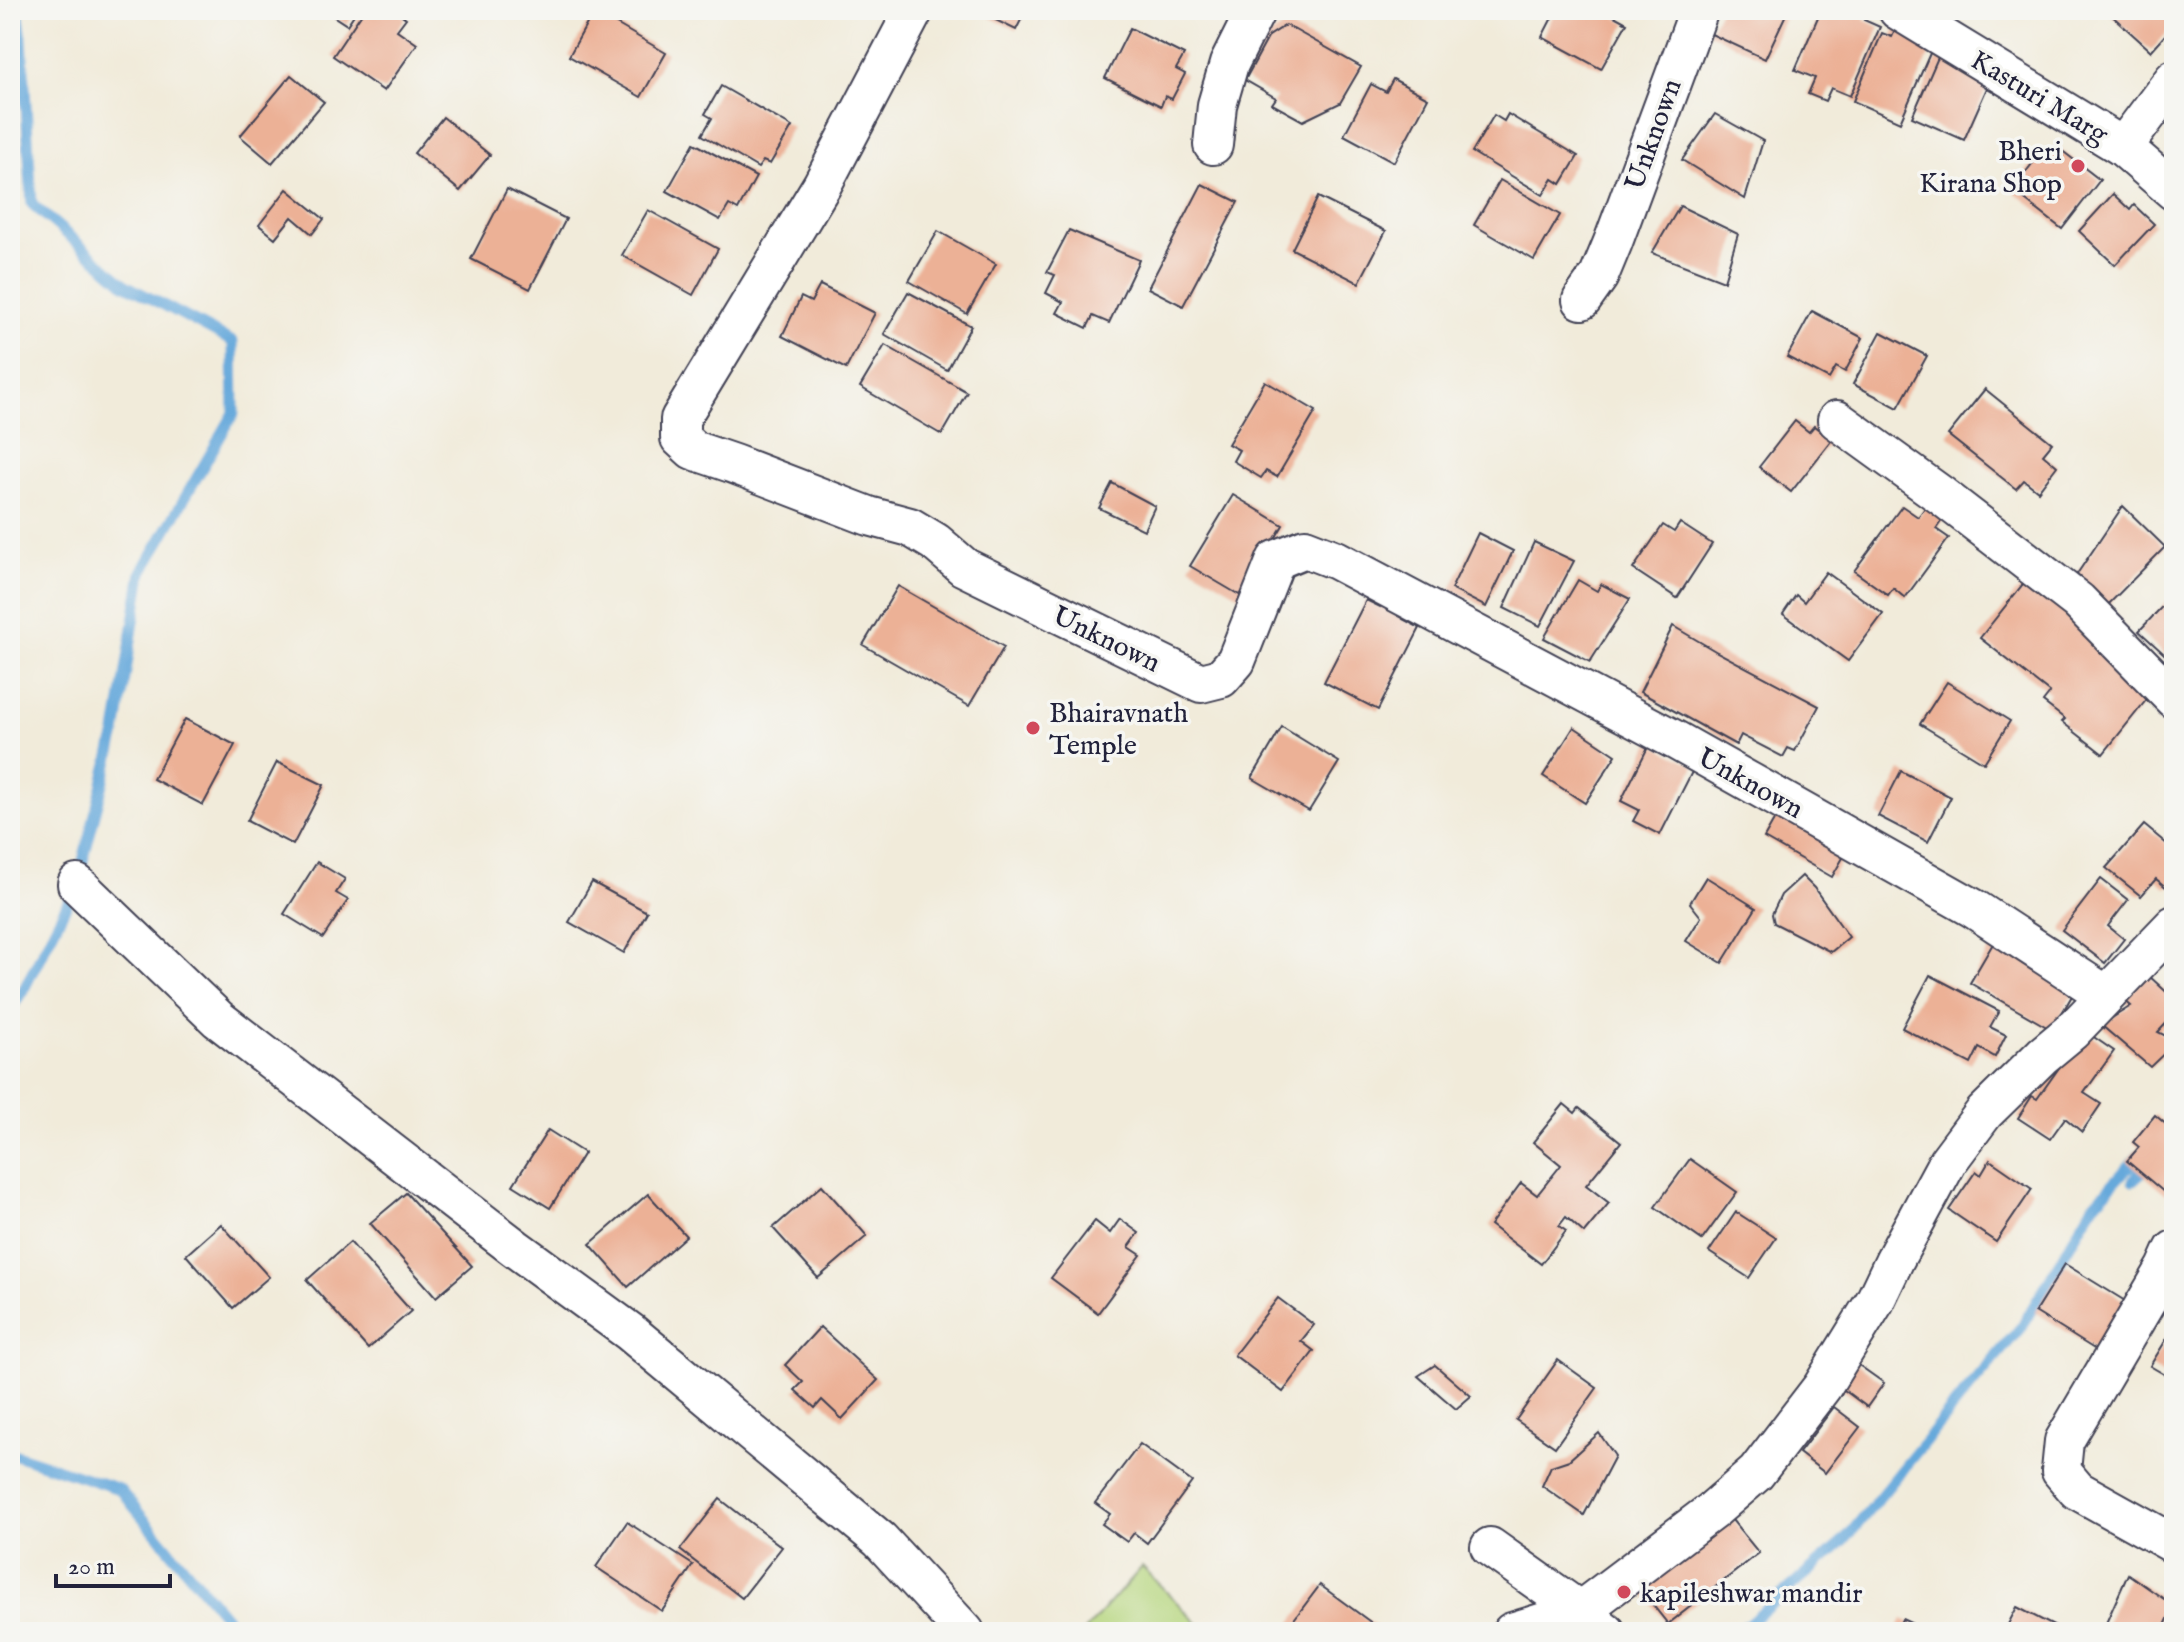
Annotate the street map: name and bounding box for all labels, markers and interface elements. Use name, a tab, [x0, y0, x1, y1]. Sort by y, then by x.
street label: Kasturi Marg	[1964, 43, 2114, 153]
street label: Unknown	[1618, 74, 1691, 195]
place label: Bheri Kirana Shop	[1919, 135, 2062, 202]
marker: Bheri Kirana Shop	[2069, 157, 2087, 175]
street label: Unknown	[1046, 599, 1166, 681]
place label: Bhairavnath Temple	[1049, 697, 1188, 764]
marker: Bhairavnath Temple	[1024, 719, 1042, 737]
street label: Unknown	[1691, 741, 1809, 828]
scale bar	[56, 1538, 170, 1588]
text: 20 m	[68, 1552, 115, 1583]
place label: kapileshwar mandir	[1640, 1577, 1863, 1612]
marker: kapileshwar mandir	[1615, 1583, 1633, 1601]

